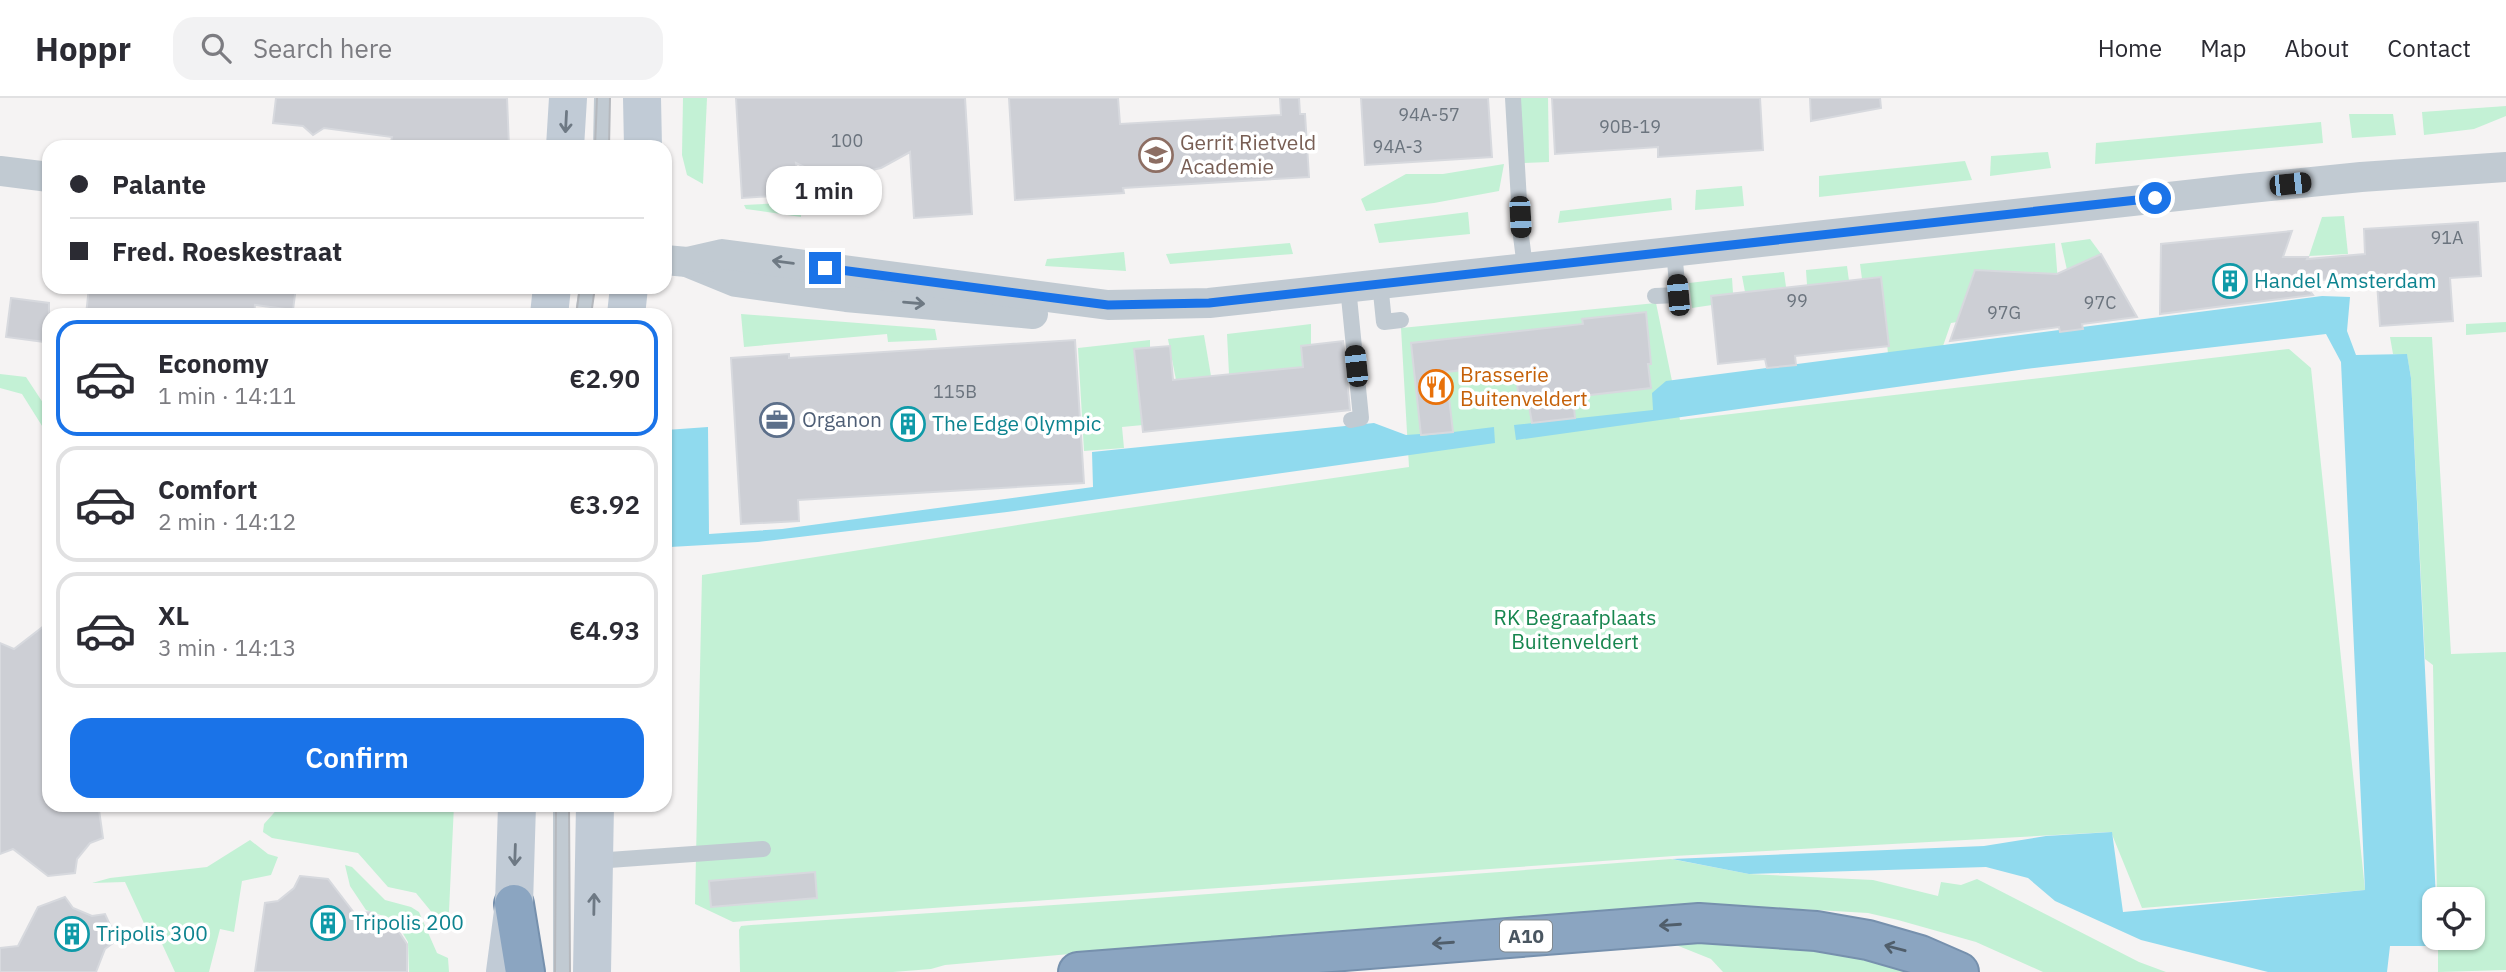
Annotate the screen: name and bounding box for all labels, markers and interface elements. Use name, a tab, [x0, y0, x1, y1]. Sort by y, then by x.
search box	[173, 17, 663, 80]
text: Hoppr	[35, 27, 131, 70]
icon: search	[197, 29, 235, 67]
text: Search here	[253, 31, 392, 65]
text: Home	[2098, 32, 2162, 64]
text: Map	[2200, 32, 2246, 64]
text: About	[2284, 32, 2349, 64]
text: Contact	[2387, 32, 2471, 64]
house number: 94A-57	[1398, 103, 1460, 126]
one-way arrow	[559, 111, 572, 133]
house number: 90B-19	[1599, 115, 1661, 138]
place label: Gerrit Rietveld Academie	[1180, 128, 1316, 180]
house number: 100	[831, 129, 863, 152]
house number: 94A-3	[1373, 135, 1423, 158]
school or university icon: Gerrit Rietveld Academie	[1137, 136, 1175, 174]
callout: 1 min	[767, 166, 883, 216]
text: Palante	[112, 167, 206, 201]
car	[2269, 171, 2312, 197]
text: 1 min	[794, 175, 854, 205]
route start	[2139, 182, 2171, 214]
car	[1509, 195, 1532, 239]
house number: 91A	[2430, 226, 2464, 249]
text: Fred. Roeskestraat	[112, 234, 342, 268]
route end	[809, 252, 841, 284]
one-way arrow	[772, 256, 795, 269]
building icon: Handel Amsterdam	[2211, 262, 2249, 300]
place label: Handel Amsterdam	[2254, 266, 2436, 294]
car	[1666, 273, 1691, 317]
house number: 99	[1786, 289, 1808, 312]
house number: 97C	[2084, 291, 2116, 314]
one-way arrow	[902, 297, 924, 310]
house number: 97G	[1987, 301, 2021, 324]
car	[1344, 344, 1369, 388]
text: Economy	[158, 346, 269, 380]
icon: car	[74, 347, 137, 410]
place label: Brasserie Buitenveldert	[1460, 360, 1588, 412]
text: €2.90	[569, 361, 640, 395]
restaurant icon: Brasserie Buitenveldert	[1417, 368, 1455, 406]
text: 1 min · 14:11	[158, 380, 296, 410]
house number: 115B	[933, 380, 977, 403]
office icon: Organon	[758, 401, 796, 439]
place label: Organon	[802, 405, 882, 433]
building icon: The Edge Olympic	[889, 405, 927, 443]
place label: The Edge Olympic	[932, 409, 1101, 437]
text: Comfort	[158, 472, 257, 506]
icon: car	[74, 473, 137, 536]
text: €3.92	[569, 487, 640, 521]
text: 2 min · 14:12	[158, 506, 296, 536]
text: XL	[158, 598, 189, 632]
icon: car	[74, 599, 137, 662]
park label: RK Begraafplaats Buitenveldert	[1494, 603, 1656, 655]
text: €4.93	[569, 613, 640, 647]
text: 3 min · 14:13	[158, 632, 296, 662]
button: Confirm	[70, 718, 644, 798]
one-way arrow	[509, 843, 522, 866]
map controls	[2422, 887, 2485, 950]
button: locate	[2422, 887, 2485, 950]
one-way arrow	[587, 893, 601, 916]
building icon: Tripolis 200	[309, 904, 347, 942]
place label: Tripolis 200	[352, 908, 464, 936]
building icon: Tripolis 300	[53, 915, 91, 953]
place label: Tripolis 300	[96, 919, 208, 947]
one-way arrow	[1659, 919, 1682, 932]
road number: A10	[1500, 920, 1552, 951]
one-way arrow	[1432, 937, 1455, 950]
one-way arrow	[1884, 941, 1907, 954]

